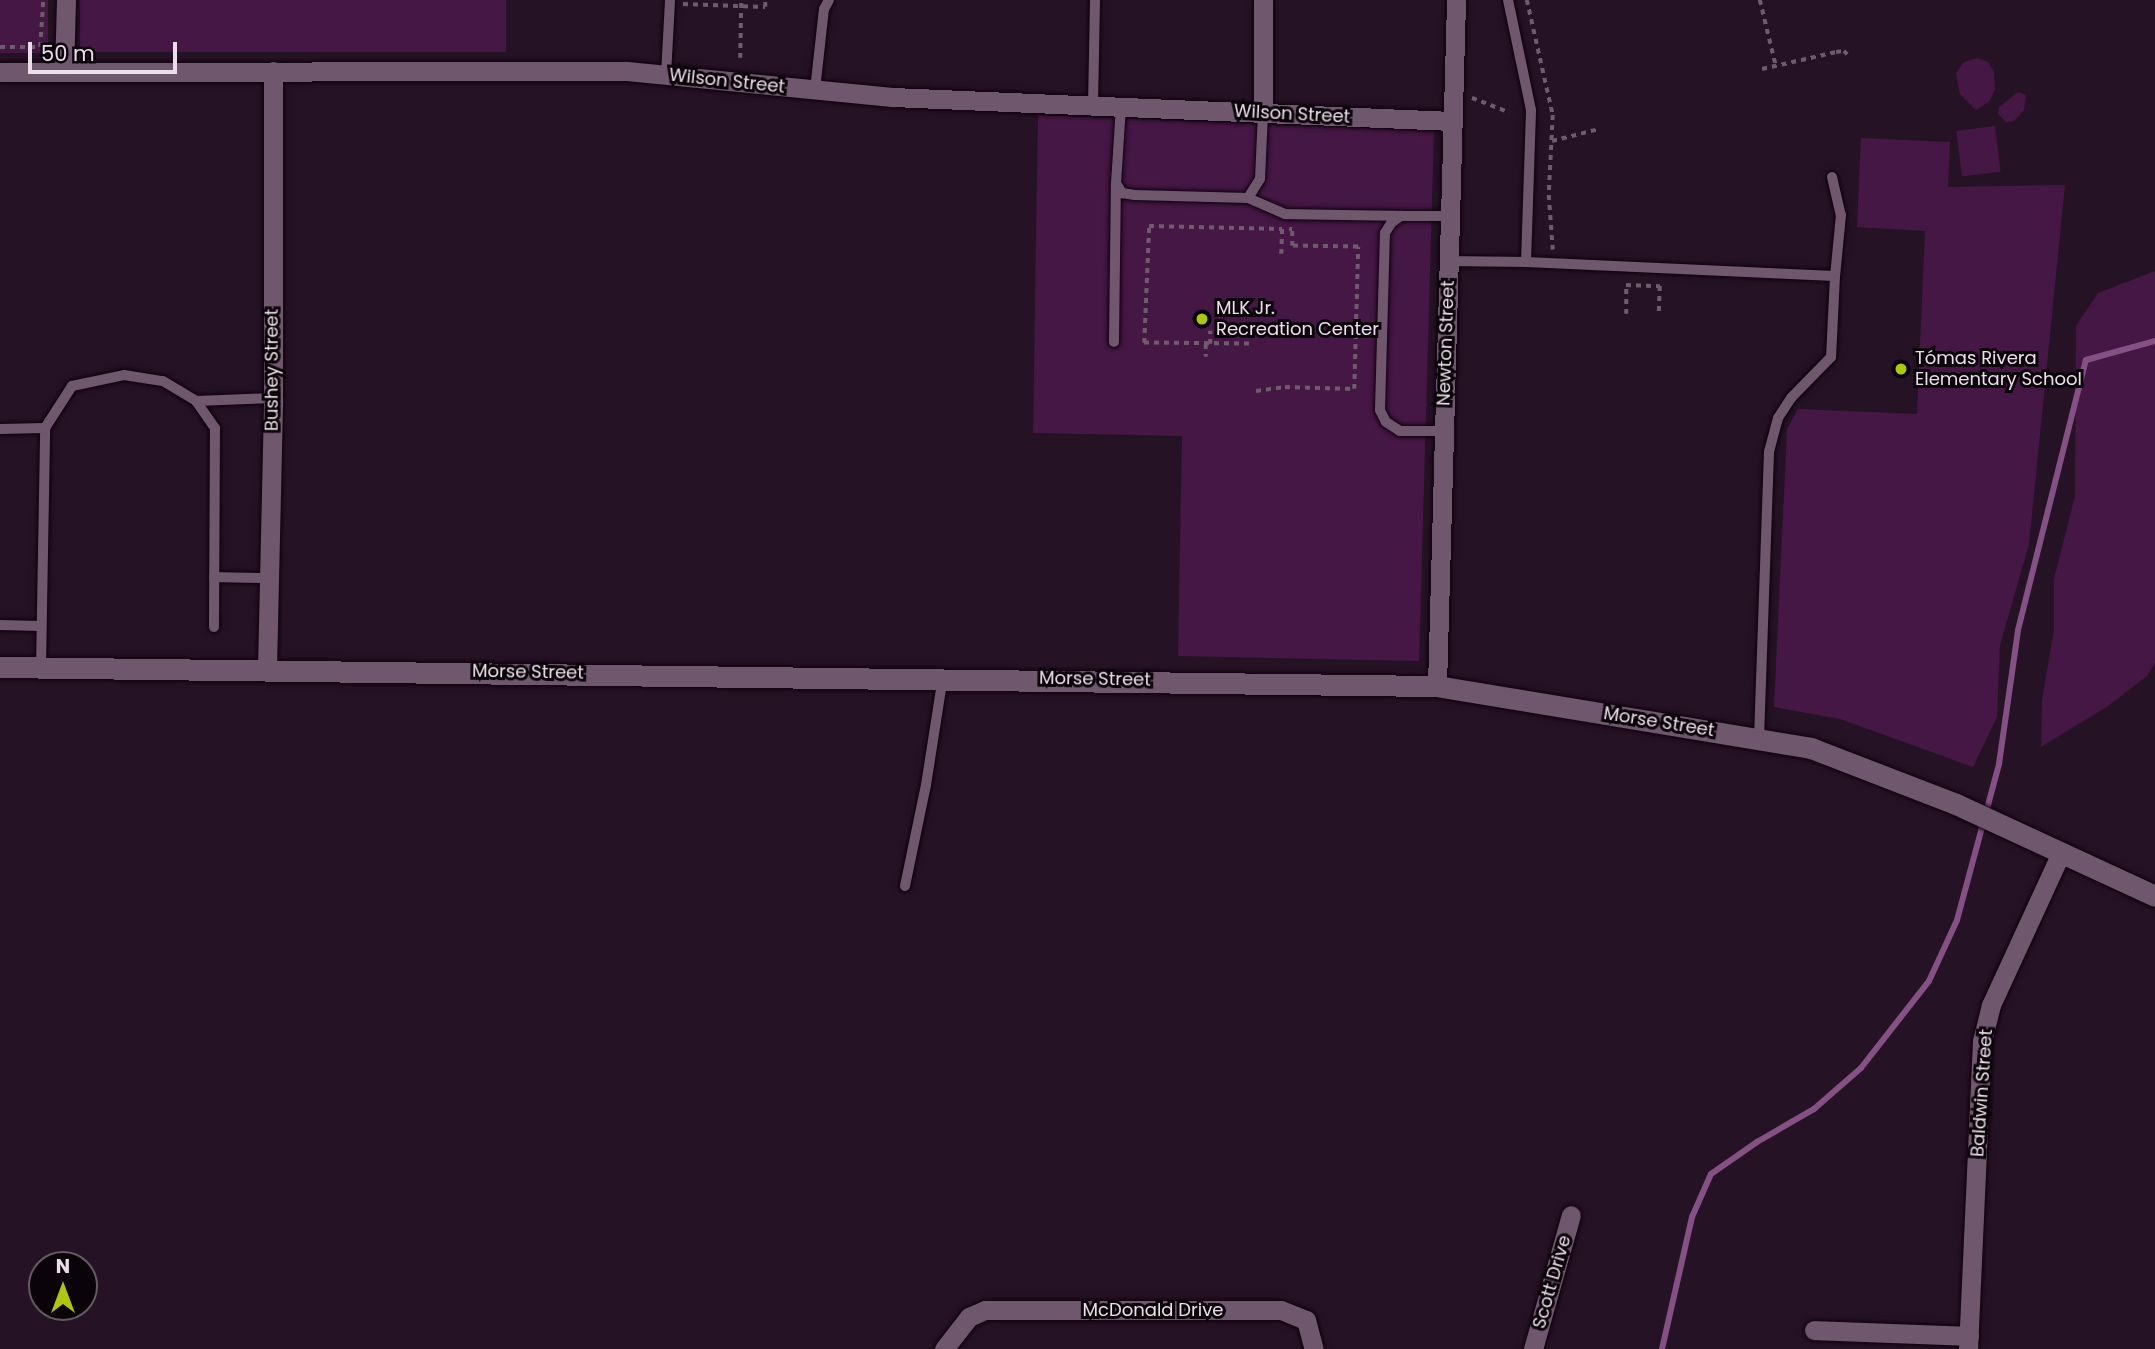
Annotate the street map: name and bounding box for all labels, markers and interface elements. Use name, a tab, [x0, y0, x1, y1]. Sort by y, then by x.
scale bar	[32, 28, 180, 72]
text: 50 m	[41, 39, 95, 68]
street label: Wilson Street	[668, 64, 786, 98]
street label: Wilson Street	[1233, 100, 1351, 128]
street label: Newton Street	[1433, 280, 1459, 406]
place label: MLK Jr. Recreation Center	[1216, 298, 1379, 340]
street label: Bushey Street	[261, 309, 283, 431]
marker: MLK Jr. Recreation Center	[1194, 311, 1210, 327]
place label: Tómas Rivera Elementary School	[1915, 348, 2082, 390]
marker: Tómas Rivera Elementary School	[1893, 361, 1909, 377]
street label: Morse Street	[472, 660, 584, 684]
street label: Morse Street	[1039, 667, 1151, 691]
street label: Morse Street	[1602, 703, 1716, 741]
street label: Baldwin Street	[1967, 1028, 1997, 1158]
street label: Scott Drive	[1528, 1233, 1576, 1331]
north arrow	[28, 1251, 98, 1321]
text: N	[56, 1253, 70, 1280]
street label: McDonald Drive	[1083, 1299, 1223, 1321]

